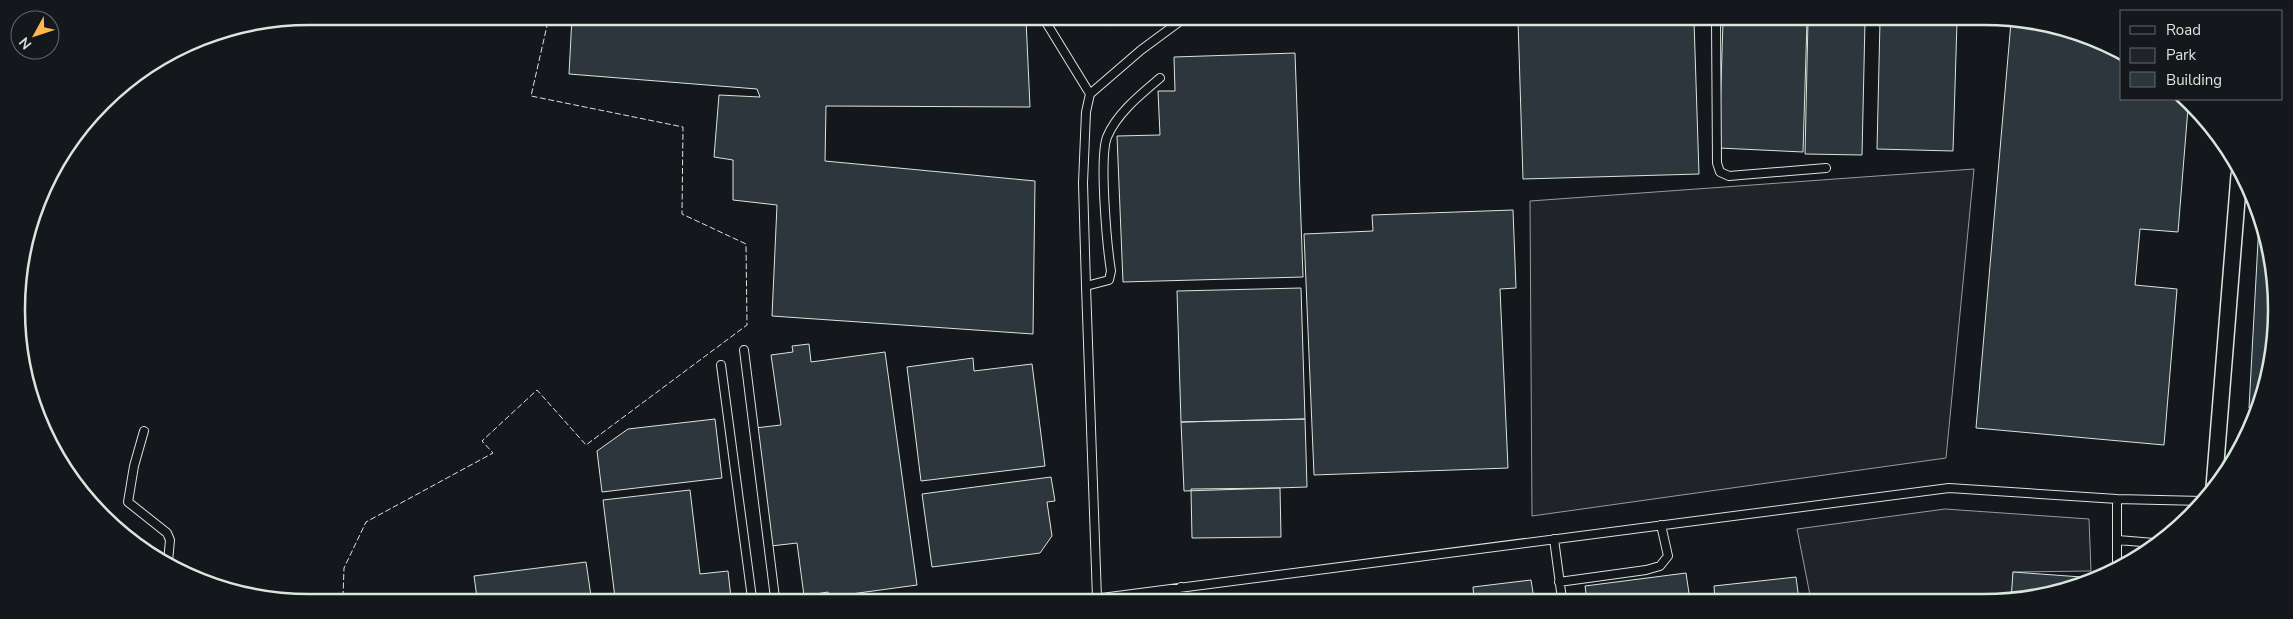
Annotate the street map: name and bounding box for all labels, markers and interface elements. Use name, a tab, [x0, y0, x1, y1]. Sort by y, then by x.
north arrow	[10, 10, 60, 60]
legend	[2120, 10, 2283, 100]
text: Road	[2166, 20, 2201, 40]
text: N	[15, 33, 36, 53]
text: Park	[2166, 45, 2196, 65]
text: Building	[2166, 70, 2222, 90]

